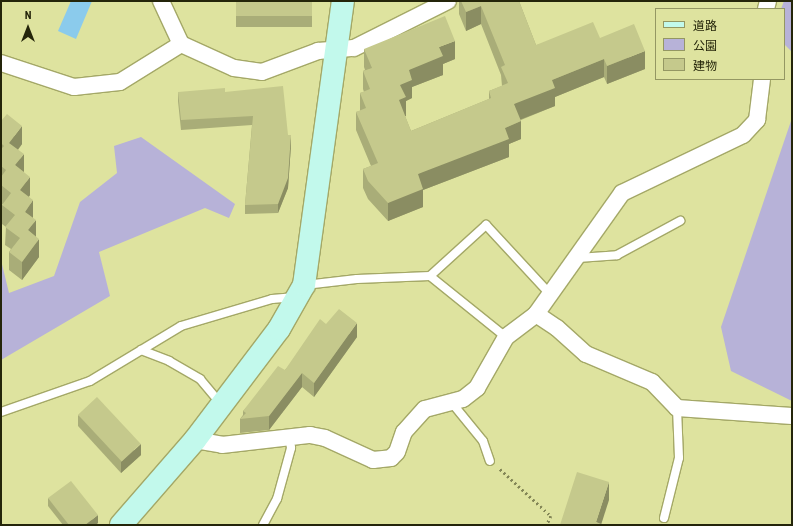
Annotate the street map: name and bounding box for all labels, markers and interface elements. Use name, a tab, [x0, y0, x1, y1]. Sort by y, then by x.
north arrow	[8, 8, 48, 48]
legend	[655, 8, 785, 80]
text: N	[25, 9, 31, 22]
text: 道路	[693, 19, 717, 33]
text: 公園	[693, 39, 717, 53]
text: 建物	[693, 59, 717, 73]

